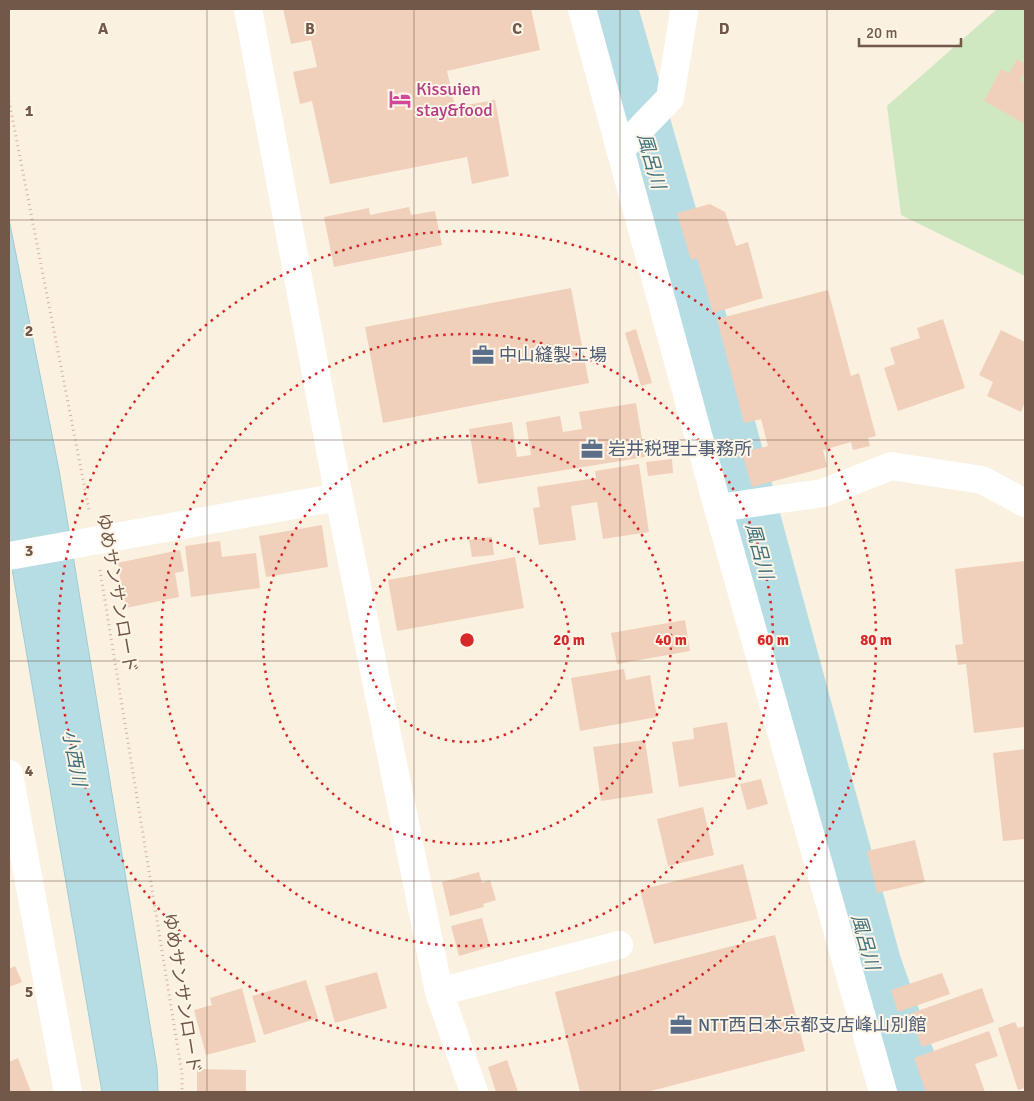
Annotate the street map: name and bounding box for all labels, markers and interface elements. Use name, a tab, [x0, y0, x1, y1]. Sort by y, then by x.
scale bar	[859, 15, 962, 47]
text: A	[98, 19, 109, 39]
text: B	[305, 19, 315, 39]
text: C	[512, 19, 522, 39]
text: D	[719, 19, 730, 39]
text: 20 m	[866, 24, 897, 42]
place label: Kissuien stay&food	[416, 78, 493, 121]
hotel icon: Kissuien stay&food	[387, 86, 413, 112]
text: 1	[25, 101, 34, 121]
water label: 風呂川	[632, 130, 671, 194]
text: 2	[25, 321, 33, 341]
office icon: 中山縫製工場	[470, 342, 496, 368]
place label: 中山縫製工場	[499, 344, 607, 366]
office icon: 岩井税理士事務所	[579, 436, 605, 462]
place label: 岩井税理士事務所	[608, 438, 752, 460]
street label: ゆめサンサンロード	[92, 511, 142, 675]
water label: 風呂川	[740, 520, 778, 584]
text: 3	[25, 541, 33, 561]
centre of rings	[458, 631, 476, 649]
text: 20 m	[553, 631, 585, 649]
text: 40 m	[655, 631, 687, 649]
text: 60 m	[757, 631, 789, 649]
text: 80 m	[860, 631, 892, 649]
water label: 小西川	[57, 728, 92, 790]
text: 4	[25, 761, 34, 781]
street label: ゆめサンサンロード	[158, 911, 206, 1075]
water label: 風呂川	[846, 911, 885, 975]
text: 5	[25, 982, 33, 1002]
office icon: NTT西日本京都支店峰山別館	[668, 1012, 694, 1038]
place label: NTT西日本京都支店峰山別館	[698, 1014, 927, 1036]

